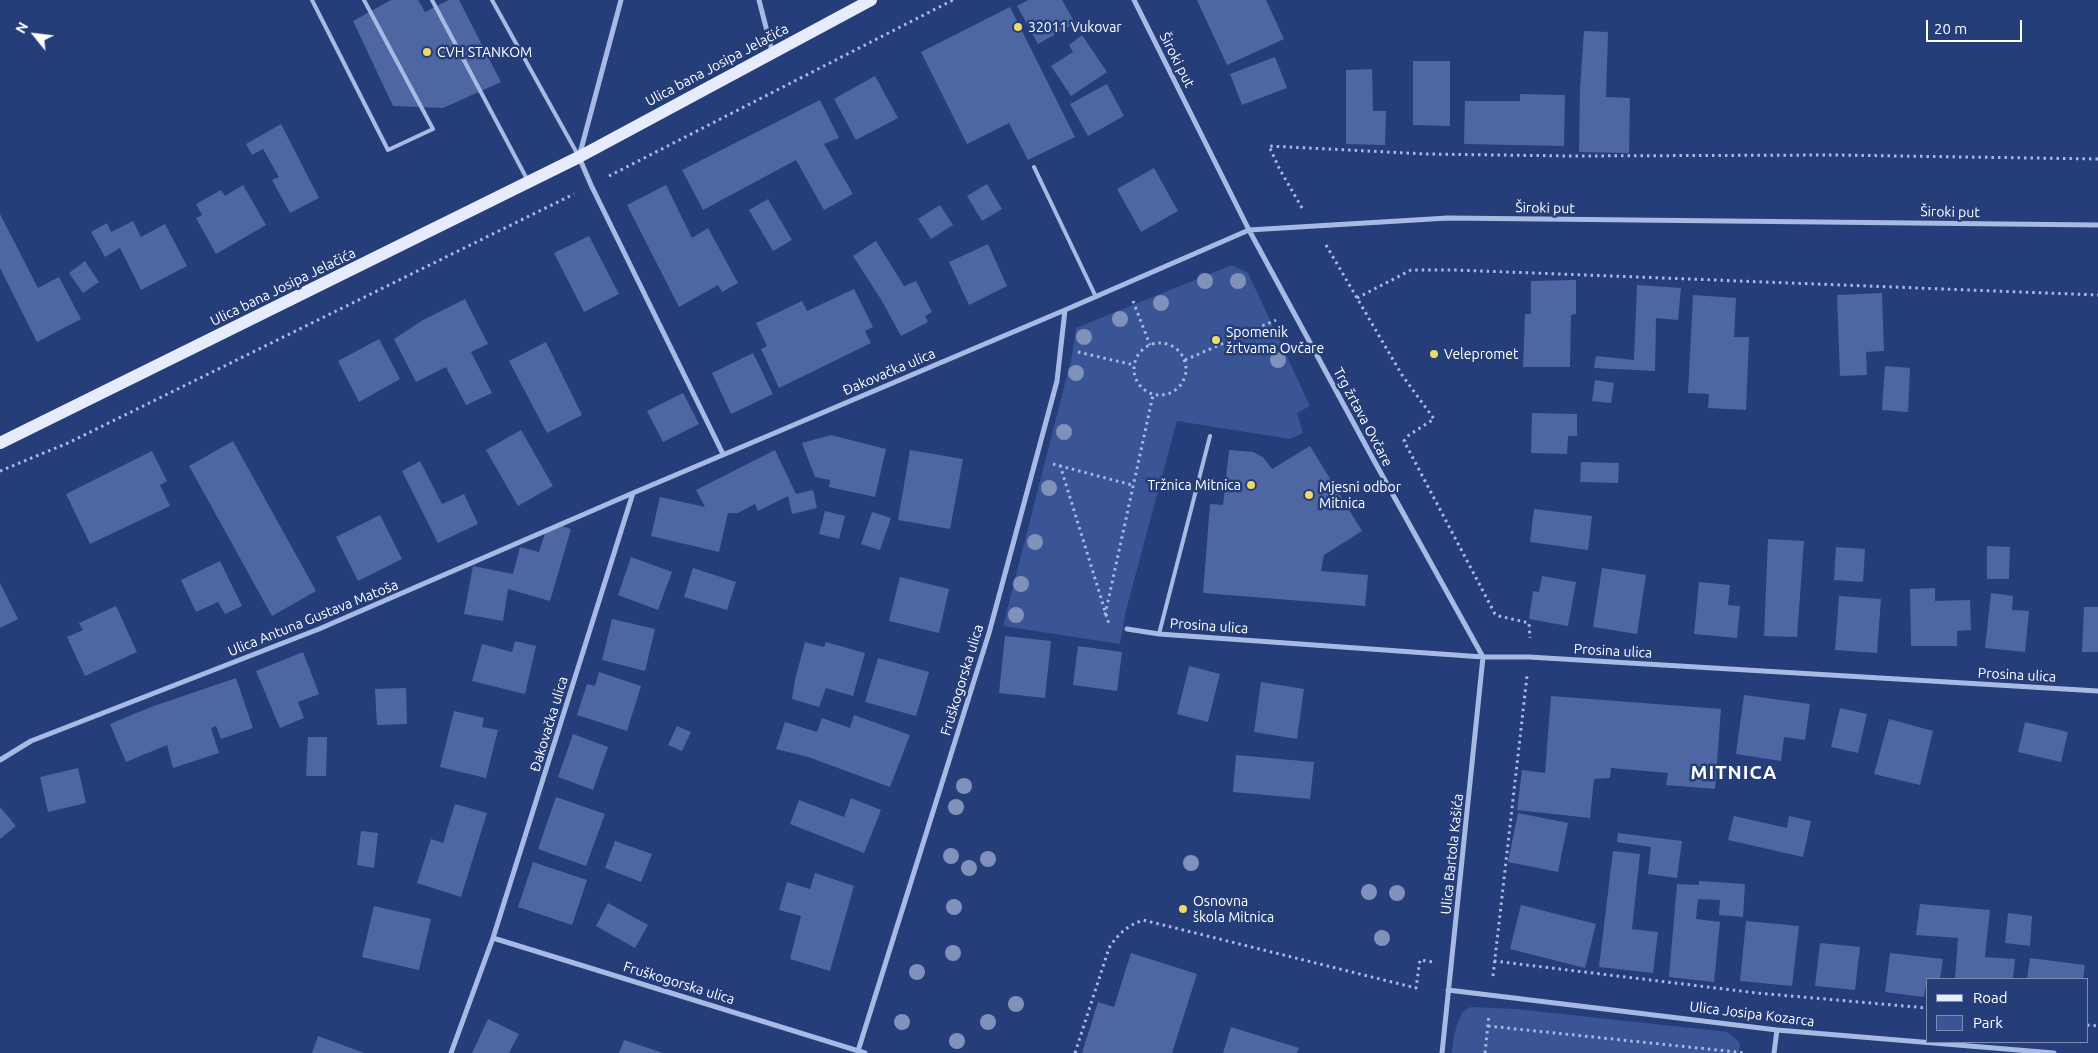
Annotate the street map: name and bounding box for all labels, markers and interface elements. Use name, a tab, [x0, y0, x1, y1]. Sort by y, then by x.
north arrow	[10, 10, 60, 60]
scale bar	[1928, 10, 2024, 42]
text: N	[12, 19, 31, 36]
place label: 32011 Vukovar	[1028, 19, 1122, 35]
street label: Ulica bana Josipa Jelačića	[643, 20, 791, 110]
text: 20 m	[1934, 20, 1967, 37]
marker: 32011 Vukovar	[1012, 21, 1024, 33]
street label: Široki put	[1156, 30, 1198, 90]
place label: CVH STANKOM	[437, 44, 532, 60]
marker: CVH STANKOM	[421, 46, 433, 58]
street label: Široki put	[1515, 199, 1575, 217]
street label: Široki put	[1920, 203, 1980, 221]
street label: Ulica bana Josipa Jelačića	[208, 244, 358, 330]
place label: Spomenik žrtvama Ovčare	[1226, 324, 1324, 357]
marker: Spomenik žrtvama Ovčare	[1210, 334, 1222, 346]
street label: Đakovačka ulica	[840, 345, 938, 399]
place label: Velepromet	[1444, 346, 1518, 362]
marker: Velepromet	[1428, 348, 1440, 360]
street label: Trg žrtava Ovčare	[1330, 365, 1396, 469]
place label: Tržnica Mitnica	[1148, 477, 1241, 493]
marker: Tržnica Mitnica	[1245, 479, 1257, 491]
place label: Mjesni odbor Mitnica	[1319, 479, 1401, 512]
marker: Mjesni odbor Mitnica	[1303, 489, 1315, 501]
street label: Ulica Antuna Gustava Matoša	[225, 576, 401, 660]
street label: Prosina ulica	[1169, 615, 1249, 637]
street label: Fruškogorska ulica	[937, 622, 987, 738]
street label: Prosina ulica	[1573, 641, 1653, 661]
street label: Prosina ulica	[1977, 665, 2057, 685]
street label: Đakovačka ulica	[527, 674, 571, 774]
district label: MITNICA	[1690, 762, 1778, 784]
street label: Ulica Bartola Kašića	[1437, 793, 1467, 915]
place label: Osnovna škola Mitnica	[1193, 893, 1274, 926]
marker: Osnovna škola Mitnica	[1177, 903, 1189, 915]
street label: Fruškogorska ulica	[621, 958, 737, 1008]
legend	[1926, 978, 2088, 1043]
text: Road	[1973, 989, 2008, 1006]
street label: Ulica Josipa Kozarca	[1689, 998, 1815, 1030]
text: Park	[1973, 1014, 2003, 1031]

